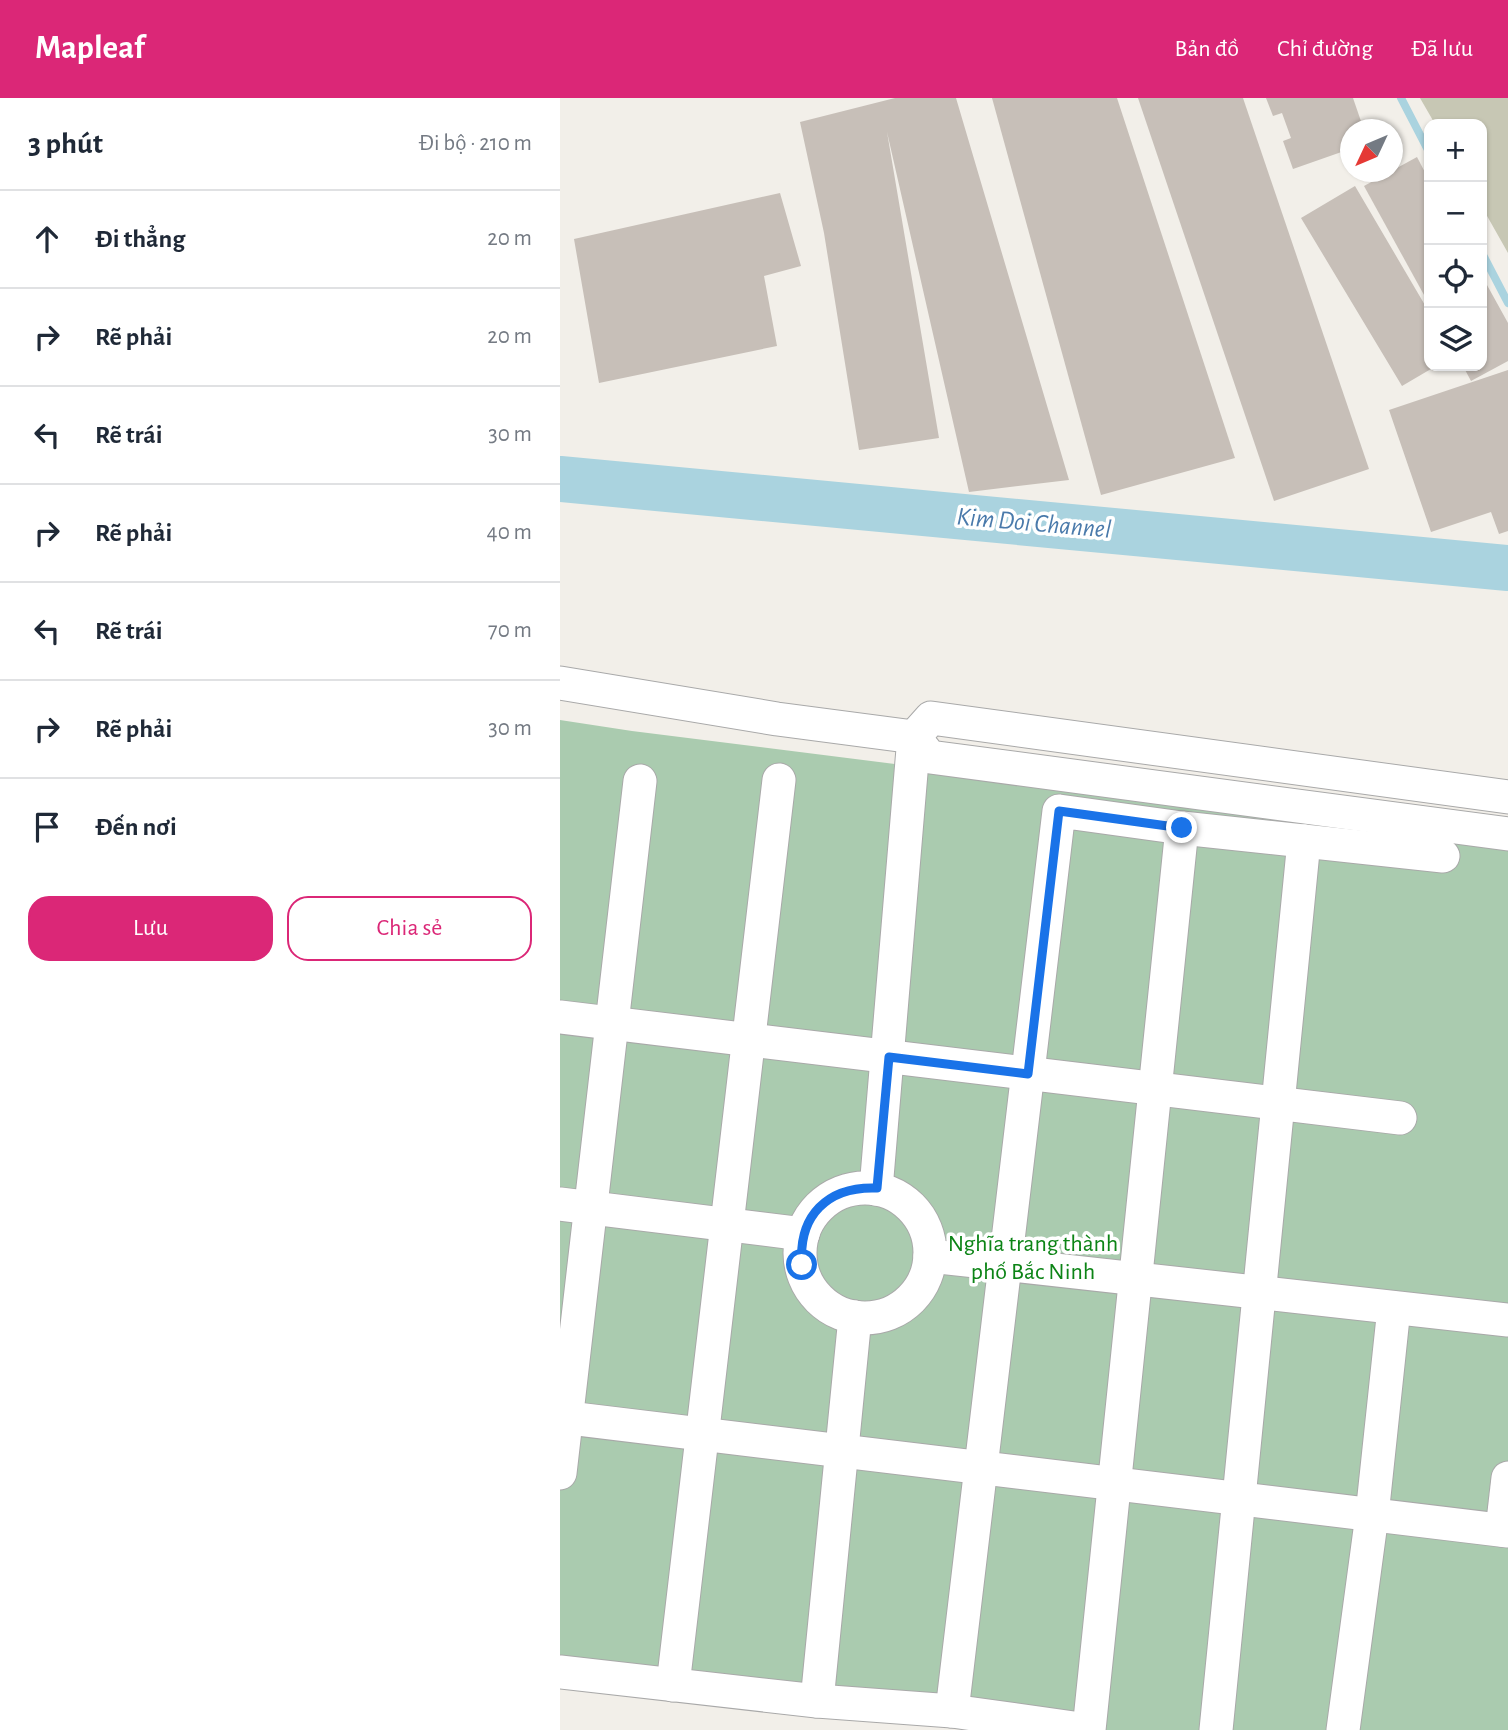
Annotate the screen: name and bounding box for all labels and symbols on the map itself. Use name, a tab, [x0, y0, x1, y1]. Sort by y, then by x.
north arrow	[1340, 119, 1403, 182]
water label: Kim Doi Channel	[956, 503, 1112, 543]
route end	[1166, 812, 1197, 843]
park label: Nghĩa trang thành phố Bắc Ninh	[948, 1232, 1118, 1284]
route start	[786, 1249, 817, 1280]

